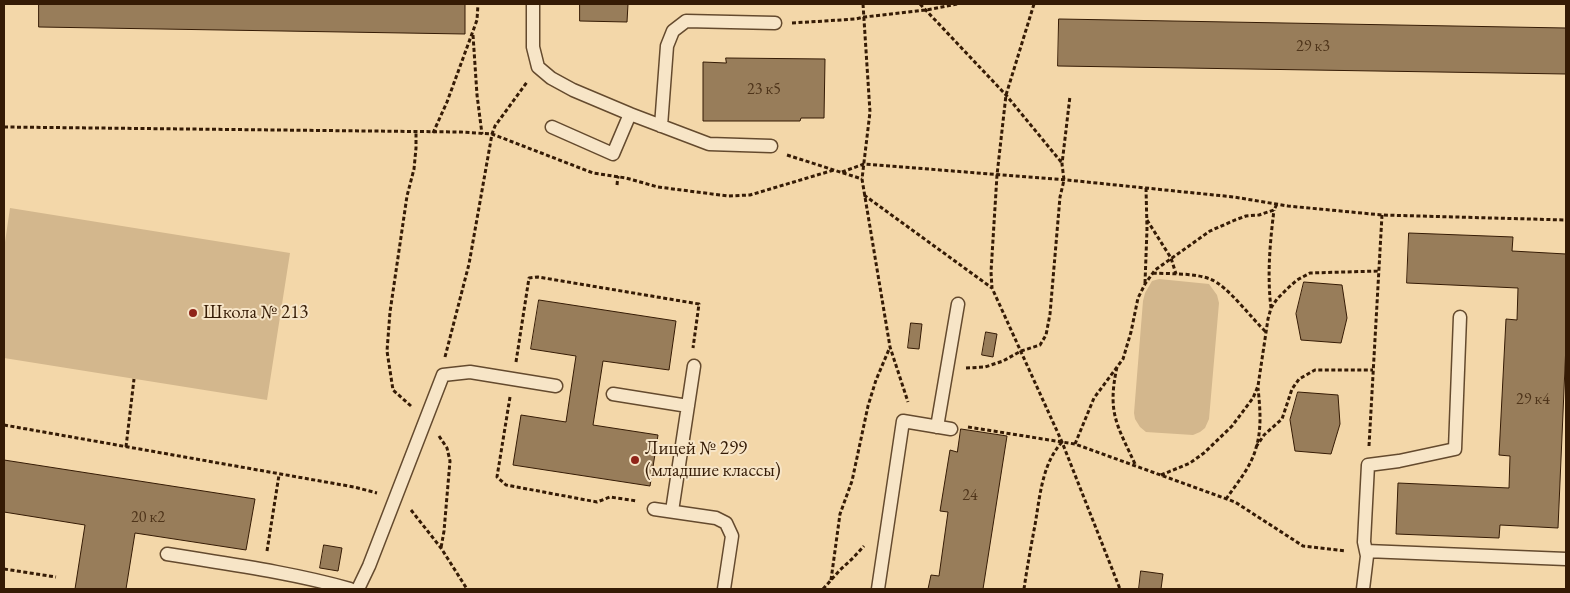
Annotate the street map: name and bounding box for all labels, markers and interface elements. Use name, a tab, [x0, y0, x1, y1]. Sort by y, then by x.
house number: 29 к3	[1296, 37, 1330, 57]
house number: 23 к5	[747, 80, 781, 100]
place label: Школа № 213	[203, 302, 308, 324]
marker: Школа № 213	[187, 307, 199, 319]
house number: 29 к4	[1516, 390, 1550, 410]
place label: Лицей № 299 (младшие классы)	[645, 438, 781, 482]
marker: Лицей № 299 (младшие классы)	[629, 454, 641, 466]
house number: 24	[962, 486, 978, 506]
house number: 20 к2	[131, 508, 165, 528]

